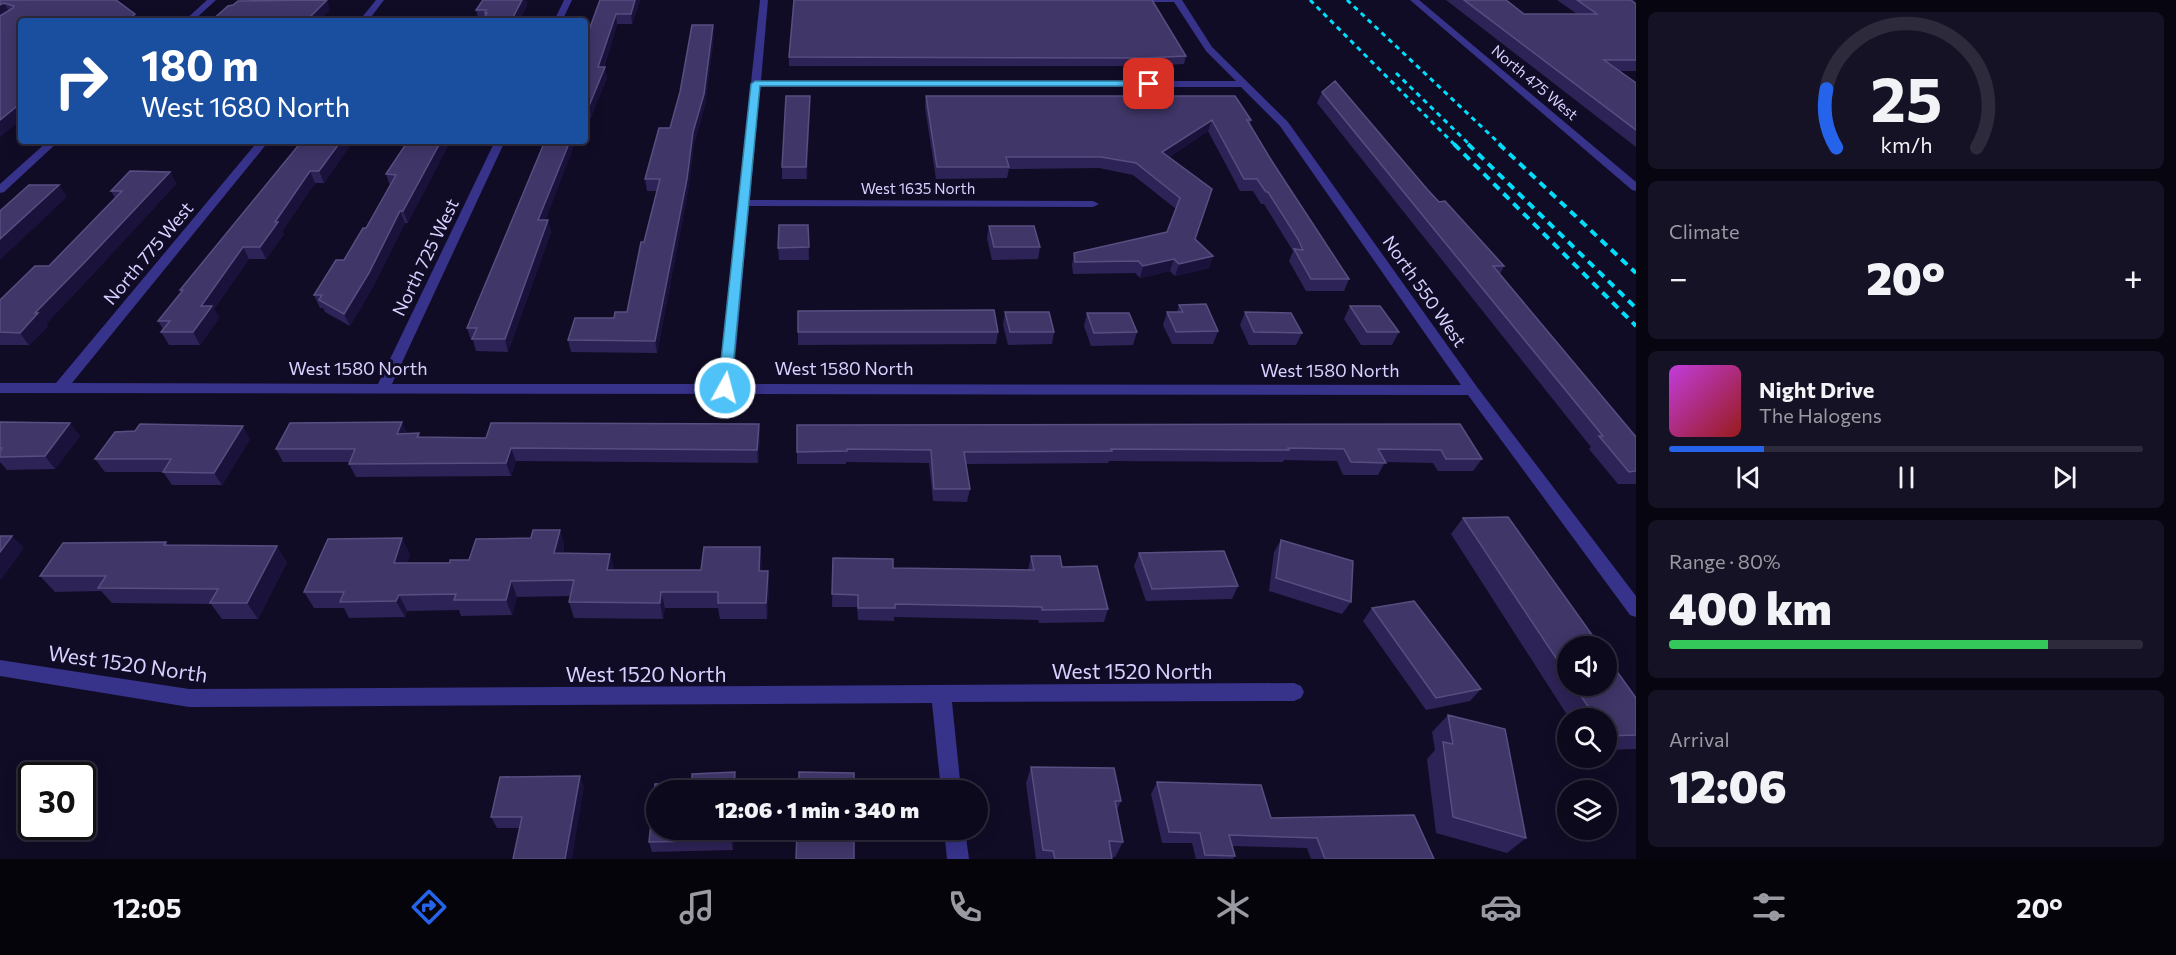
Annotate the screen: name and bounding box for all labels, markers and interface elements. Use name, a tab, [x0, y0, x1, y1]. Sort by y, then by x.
text: 180 m	[141, 38, 259, 90]
street label: North 475 West	[1488, 41, 1582, 123]
icon: right	[42, 42, 120, 120]
pin	[1123, 58, 1174, 109]
text: 25	[1870, 59, 1942, 135]
icon: arrive	[1132, 67, 1165, 100]
text: West 1680 North	[141, 90, 350, 123]
text: km/h	[1880, 131, 1932, 157]
street label: West 1635 North	[861, 179, 975, 197]
street label: North 725 West	[387, 195, 463, 319]
street label: North 775 West	[99, 197, 197, 309]
text: Climate	[1669, 219, 1739, 243]
street label: North 550 West	[1379, 231, 1471, 351]
text: 20°	[1866, 249, 1945, 304]
text: −	[1669, 256, 1688, 297]
text: +	[2124, 256, 2143, 297]
position arrow	[693, 356, 757, 420]
street label: West 1580 North	[289, 357, 427, 379]
street label: West 1580 North	[775, 357, 913, 379]
street label: West 1580 North	[1261, 359, 1399, 381]
text: Night Drive	[1759, 376, 1874, 403]
text: The Halogens	[1759, 403, 1882, 427]
icon: previous	[1732, 461, 1765, 494]
icon: pause	[1890, 461, 1923, 494]
icon: next	[2048, 461, 2081, 494]
text: Range · 80%	[1669, 549, 1781, 573]
text: 400 km	[1669, 579, 1832, 634]
map controls	[1557, 636, 1617, 840]
button: sound	[1557, 636, 1617, 696]
street label: West 1520 North	[47, 639, 209, 687]
street label: West 1520 North	[1052, 658, 1212, 683]
street label: West 1520 North	[566, 661, 726, 686]
button: search	[1557, 708, 1617, 768]
text: Arrival	[1669, 727, 1730, 751]
text: 12:06	[1669, 757, 1787, 812]
speed limit sign: 30	[18, 762, 96, 840]
button: layers	[1557, 780, 1617, 840]
text: 12:06 · 1 min · 340 m	[715, 796, 919, 823]
icon: directions	[408, 886, 450, 928]
icon: music	[676, 886, 718, 928]
icon: phone	[944, 886, 986, 928]
icon: climate	[1212, 886, 1254, 928]
icon: car	[1480, 886, 1522, 928]
icon: filters	[1748, 886, 1790, 928]
text: 12:05	[113, 891, 181, 924]
text: 20°	[2016, 891, 2063, 924]

